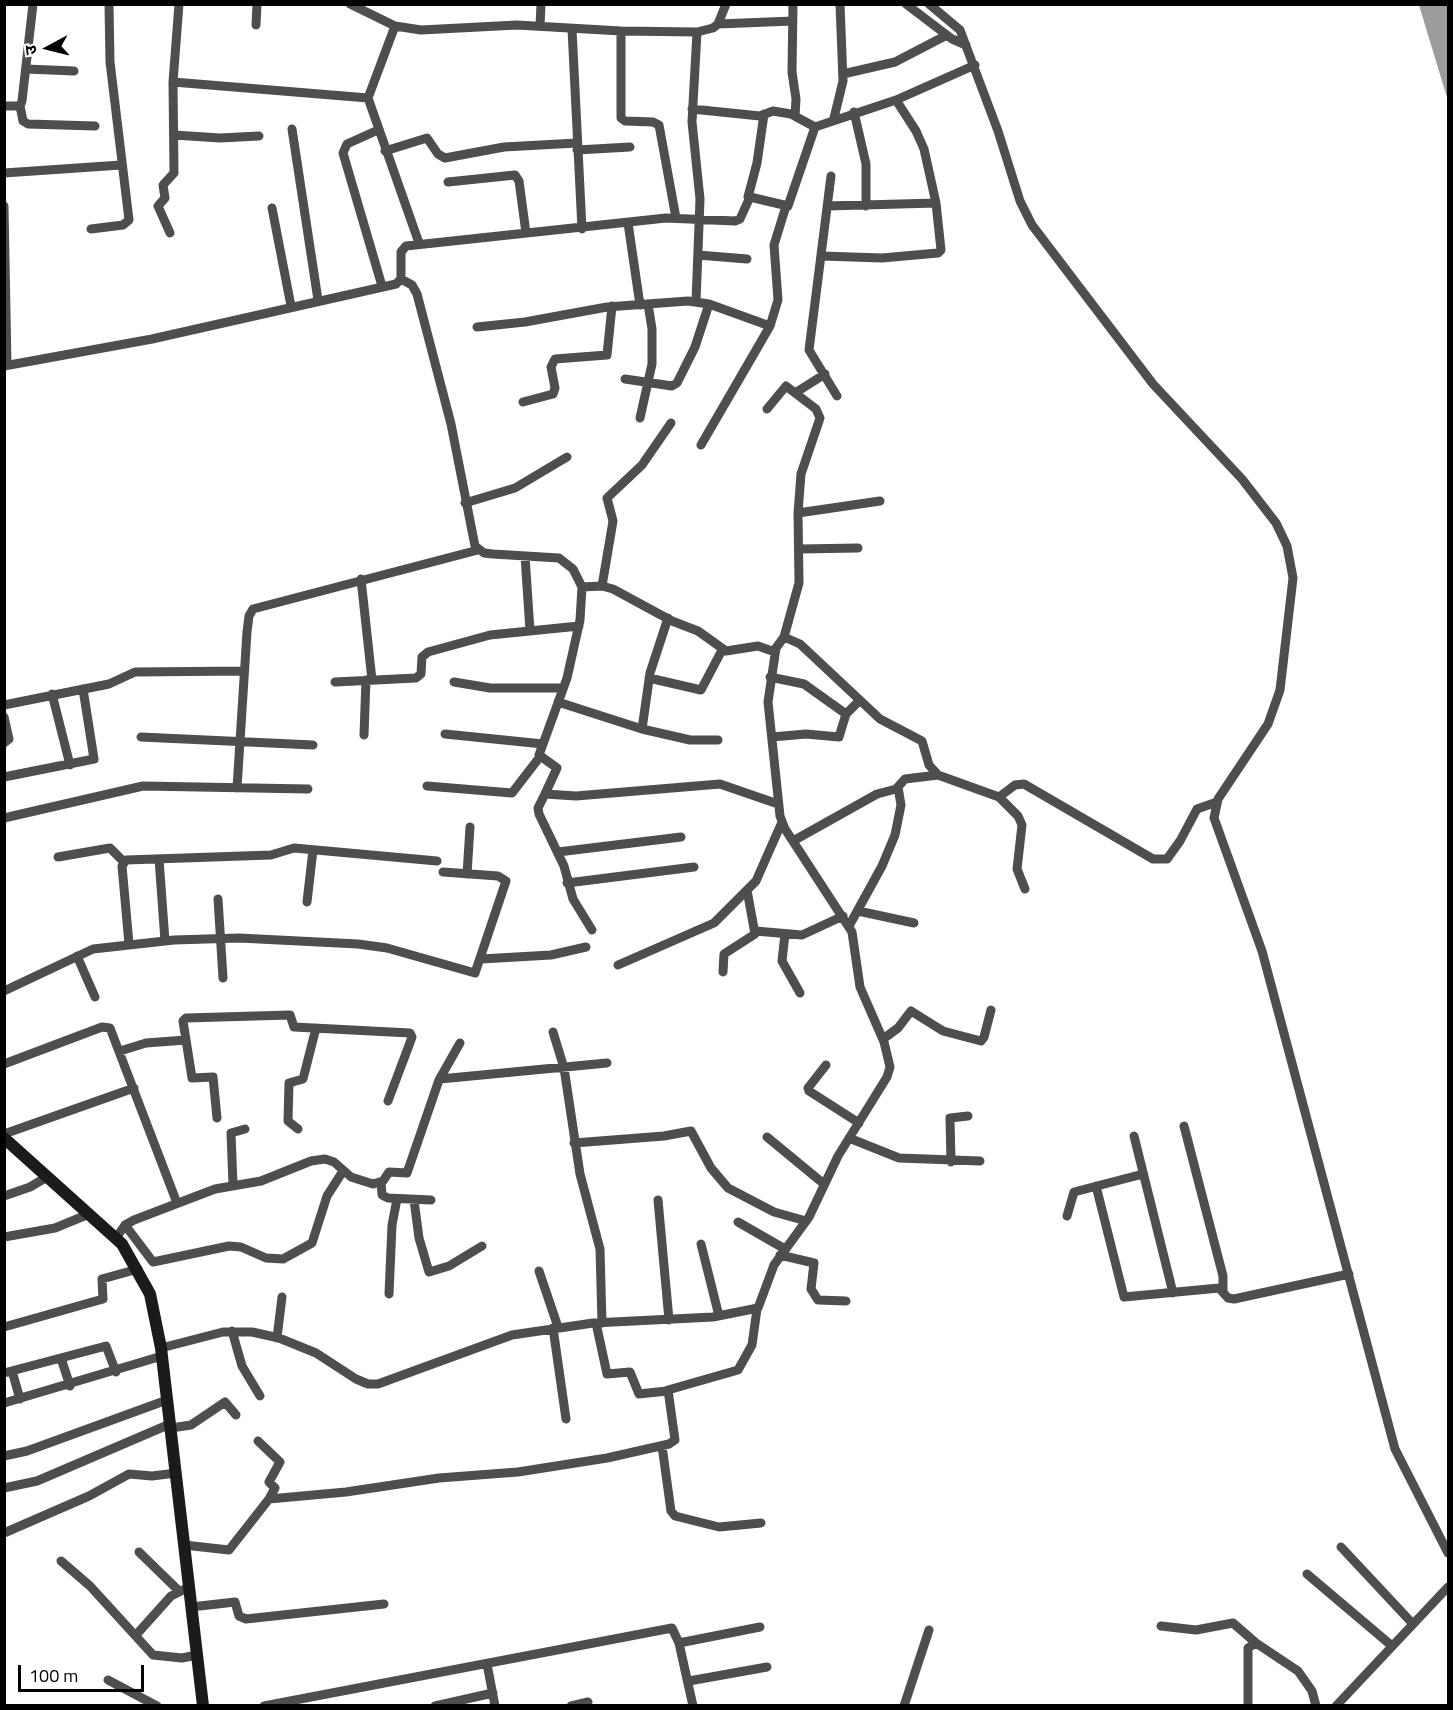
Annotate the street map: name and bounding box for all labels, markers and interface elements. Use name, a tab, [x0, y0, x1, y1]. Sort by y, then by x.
north arrow	[18, 18, 78, 78]
text: उ	[18, 44, 43, 56]
scale bar	[21, 1653, 147, 1691]
text: 100 m	[29, 1662, 78, 1689]

